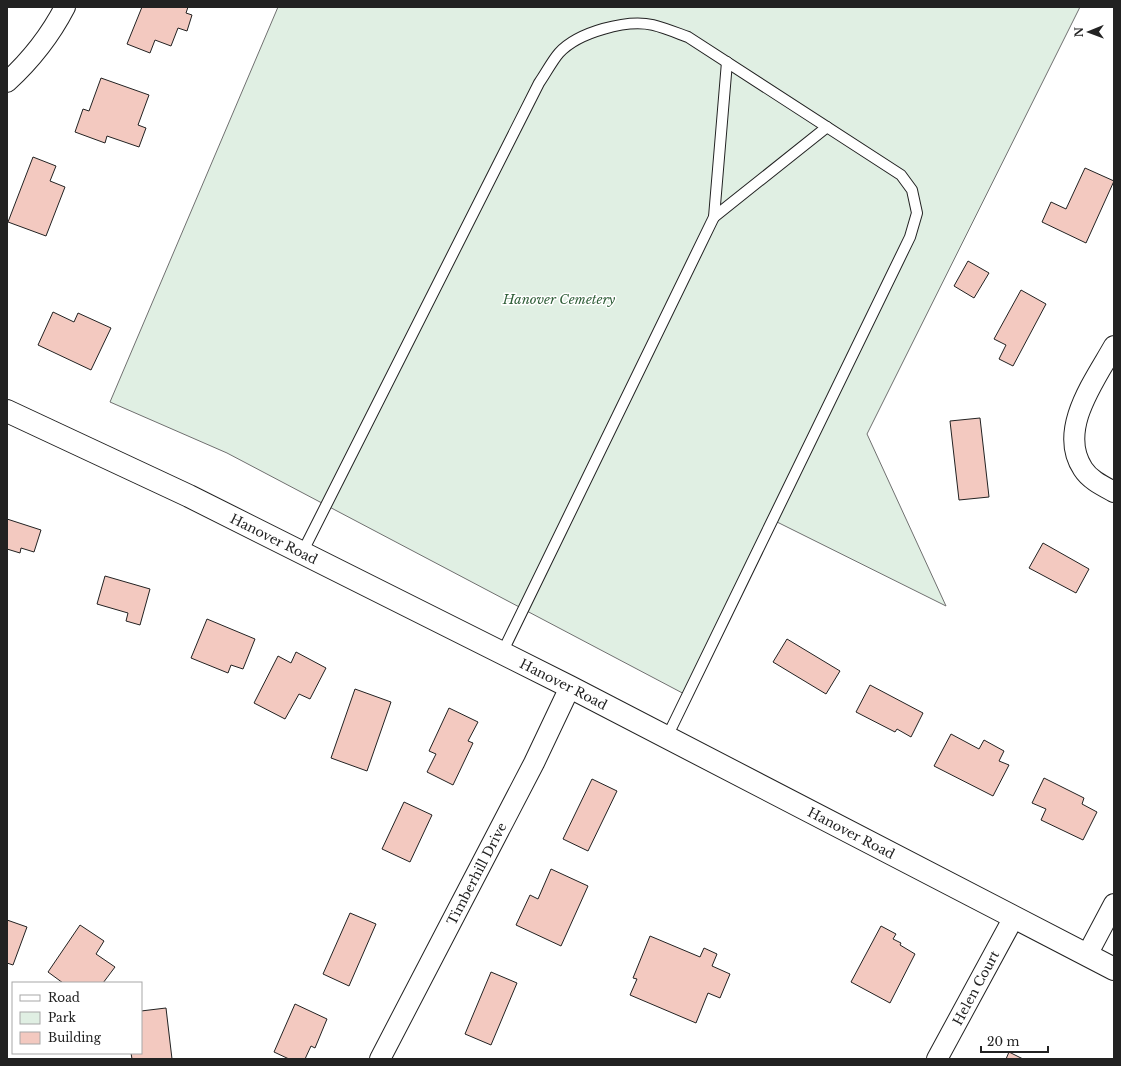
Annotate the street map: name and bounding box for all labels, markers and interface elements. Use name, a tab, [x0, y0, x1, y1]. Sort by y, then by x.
north arrow	[1069, 12, 1109, 52]
text: N	[1072, 26, 1086, 37]
park label: Hanover Cemetery	[502, 291, 615, 308]
street label: Hanover Road	[227, 510, 321, 568]
street label: Hanover Road	[517, 655, 610, 713]
street label: Hanover Road	[805, 803, 898, 863]
street label: Timberhill Drive	[443, 819, 510, 928]
street label: Helen Court	[949, 947, 1003, 1028]
legend	[12, 982, 142, 1054]
text: Road	[48, 990, 80, 1005]
text: Park	[48, 1010, 76, 1025]
scale bar	[981, 1028, 1048, 1054]
text: Building	[48, 1030, 102, 1045]
text: 20 m	[987, 1034, 1019, 1049]

